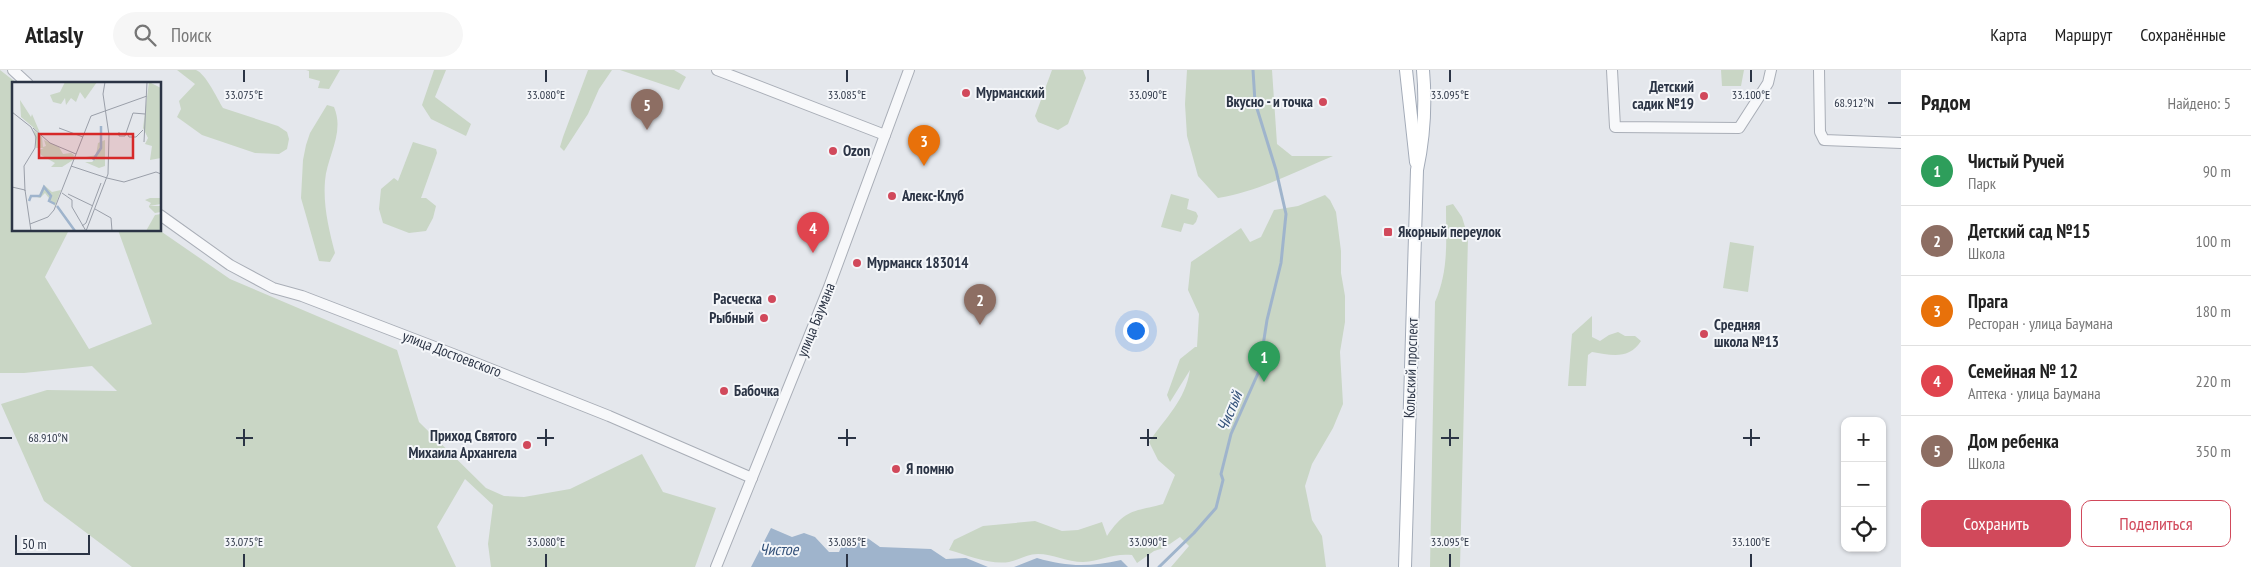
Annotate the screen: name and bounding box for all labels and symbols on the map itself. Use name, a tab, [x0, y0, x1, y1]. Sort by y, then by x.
place label: Детский садик №19	[1632, 77, 1694, 113]
inset map	[12, 82, 161, 231]
place label: Мурманский	[976, 83, 1045, 102]
text: 33.075°E	[225, 87, 263, 102]
text: 33.080°E	[527, 87, 565, 102]
text: 33.085°E	[828, 87, 866, 102]
marker: Мурманский	[960, 87, 972, 99]
text: 33.090°E	[1129, 87, 1167, 102]
text: 33.095°E	[1431, 87, 1469, 102]
text: 33.100°E	[1732, 87, 1770, 102]
pin: 5	[631, 89, 663, 130]
marker: Детский садик №19	[1698, 90, 1710, 102]
place label: Вкусно - и точка	[1226, 92, 1313, 111]
text: 68.912°N	[1834, 95, 1874, 110]
marker: Вкусно - и точка	[1317, 96, 1329, 108]
pin: 3	[908, 125, 940, 166]
place label: Ozon	[843, 141, 870, 160]
marker: Ozon	[827, 145, 839, 157]
place label: Алекс-Клуб	[901, 186, 964, 205]
marker: Алекс-Клуб	[886, 190, 898, 202]
pin: 4	[797, 212, 829, 253]
place label: Якорный переулок	[1398, 222, 1502, 241]
marker: Якорный переулок	[1382, 226, 1394, 238]
place label: Мурманск 183014	[867, 253, 968, 272]
marker: Мурманск 183014	[851, 257, 863, 269]
street label: улица Баумана	[792, 280, 839, 360]
pin: 2	[964, 284, 996, 325]
place label: Расческа	[713, 289, 762, 308]
marker: Расческа	[766, 293, 778, 305]
place label: Рыбный	[709, 308, 754, 327]
marker: Рыбный	[758, 312, 770, 324]
place label: Средняя школа №13	[1714, 315, 1779, 351]
street label: Кольский проспект	[1399, 317, 1422, 418]
your location	[1123, 318, 1149, 344]
street label: улица Достоевского	[400, 326, 505, 381]
marker: Средняя школа №13	[1698, 328, 1710, 340]
pin: 1	[1248, 341, 1280, 382]
place label: Бабочка	[734, 381, 779, 400]
marker: Бабочка	[718, 385, 730, 397]
water label: Чистый	[1212, 386, 1247, 434]
place label: Приход Святого Михаила Архангела	[408, 426, 517, 462]
text: 68.910°N	[28, 430, 68, 445]
marker: Приход Святого Михаила Архангела	[521, 439, 533, 451]
place label: Я помню	[906, 459, 954, 478]
marker: Я помню	[890, 463, 902, 475]
scale bar	[15, 532, 90, 555]
text: 33.075°E	[225, 534, 263, 549]
text: 33.080°E	[527, 534, 565, 549]
text: 33.085°E	[828, 534, 866, 549]
text: 33.090°E	[1129, 534, 1167, 549]
text: 33.095°E	[1431, 534, 1469, 549]
text: 33.100°E	[1732, 534, 1770, 549]
water label: Чистое	[760, 539, 800, 559]

